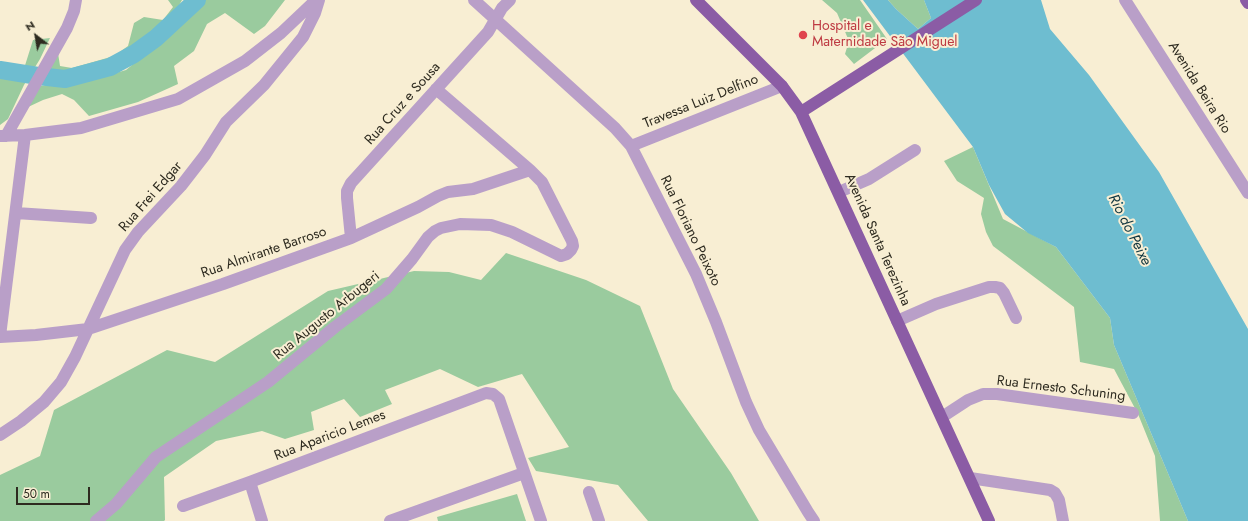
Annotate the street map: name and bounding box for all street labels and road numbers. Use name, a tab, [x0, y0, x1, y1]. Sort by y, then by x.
street label: Avenida Beira Rio	[1164, 39, 1234, 137]
street label: Rua Cruz e Sousa	[362, 59, 444, 149]
street label: Travessa Luiz Delfino	[641, 71, 761, 133]
street label: Rua Frei Edgar	[116, 158, 186, 236]
street label: Avenida Santa Terezinha	[840, 171, 914, 309]
street label: Rua Floriano Peixoto	[656, 173, 724, 289]
street label: Rua Almirante Barroso	[199, 224, 329, 282]
street label: Rua Augusto Arbugeri	[271, 268, 383, 364]
street label: Rua Ernesto Schuning	[996, 373, 1126, 405]
street label: Rua Aparicio Lemes	[272, 407, 388, 465]

